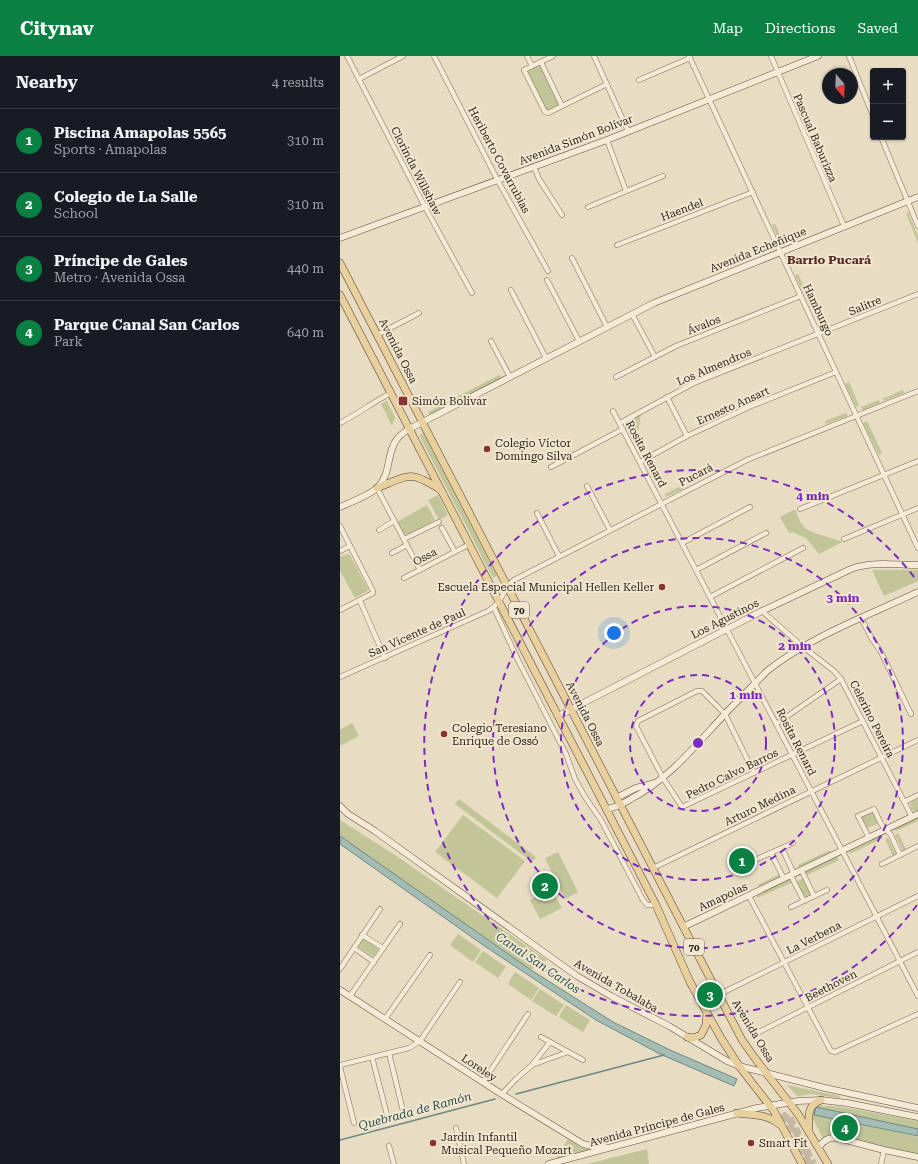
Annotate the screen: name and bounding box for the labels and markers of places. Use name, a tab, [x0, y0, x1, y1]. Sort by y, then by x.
marker: Simón Bolívar	[397, 395, 409, 407]
place label: Simón Bolívar	[412, 395, 487, 408]
place label: Colegio Víctor Domingo Silva	[495, 437, 572, 463]
marker: Colegio Víctor Domingo Silva	[482, 444, 492, 454]
place label: Escuela Especial Municipal Hellen Keller	[438, 581, 654, 594]
marker: Escuela Especial Municipal Hellen Keller	[657, 582, 667, 592]
place label: Colegio Teresiano Enrique de Ossó	[452, 722, 547, 748]
marker: Colegio Teresiano Enrique de Ossó	[439, 729, 449, 739]
centre of rings	[691, 736, 705, 750]
pin: 1	[729, 846, 755, 876]
pin: 2	[532, 871, 558, 901]
pin: 3	[697, 980, 723, 1010]
pin: 4	[832, 1113, 858, 1143]
place label: Jardín Infantil Musical Pequeño Mozart	[441, 1131, 572, 1157]
place label: Smart Fit	[759, 1137, 808, 1150]
marker: Jardín Infantil Musical Pequeño Mozart	[428, 1138, 438, 1148]
marker: Smart Fit	[746, 1138, 756, 1148]

